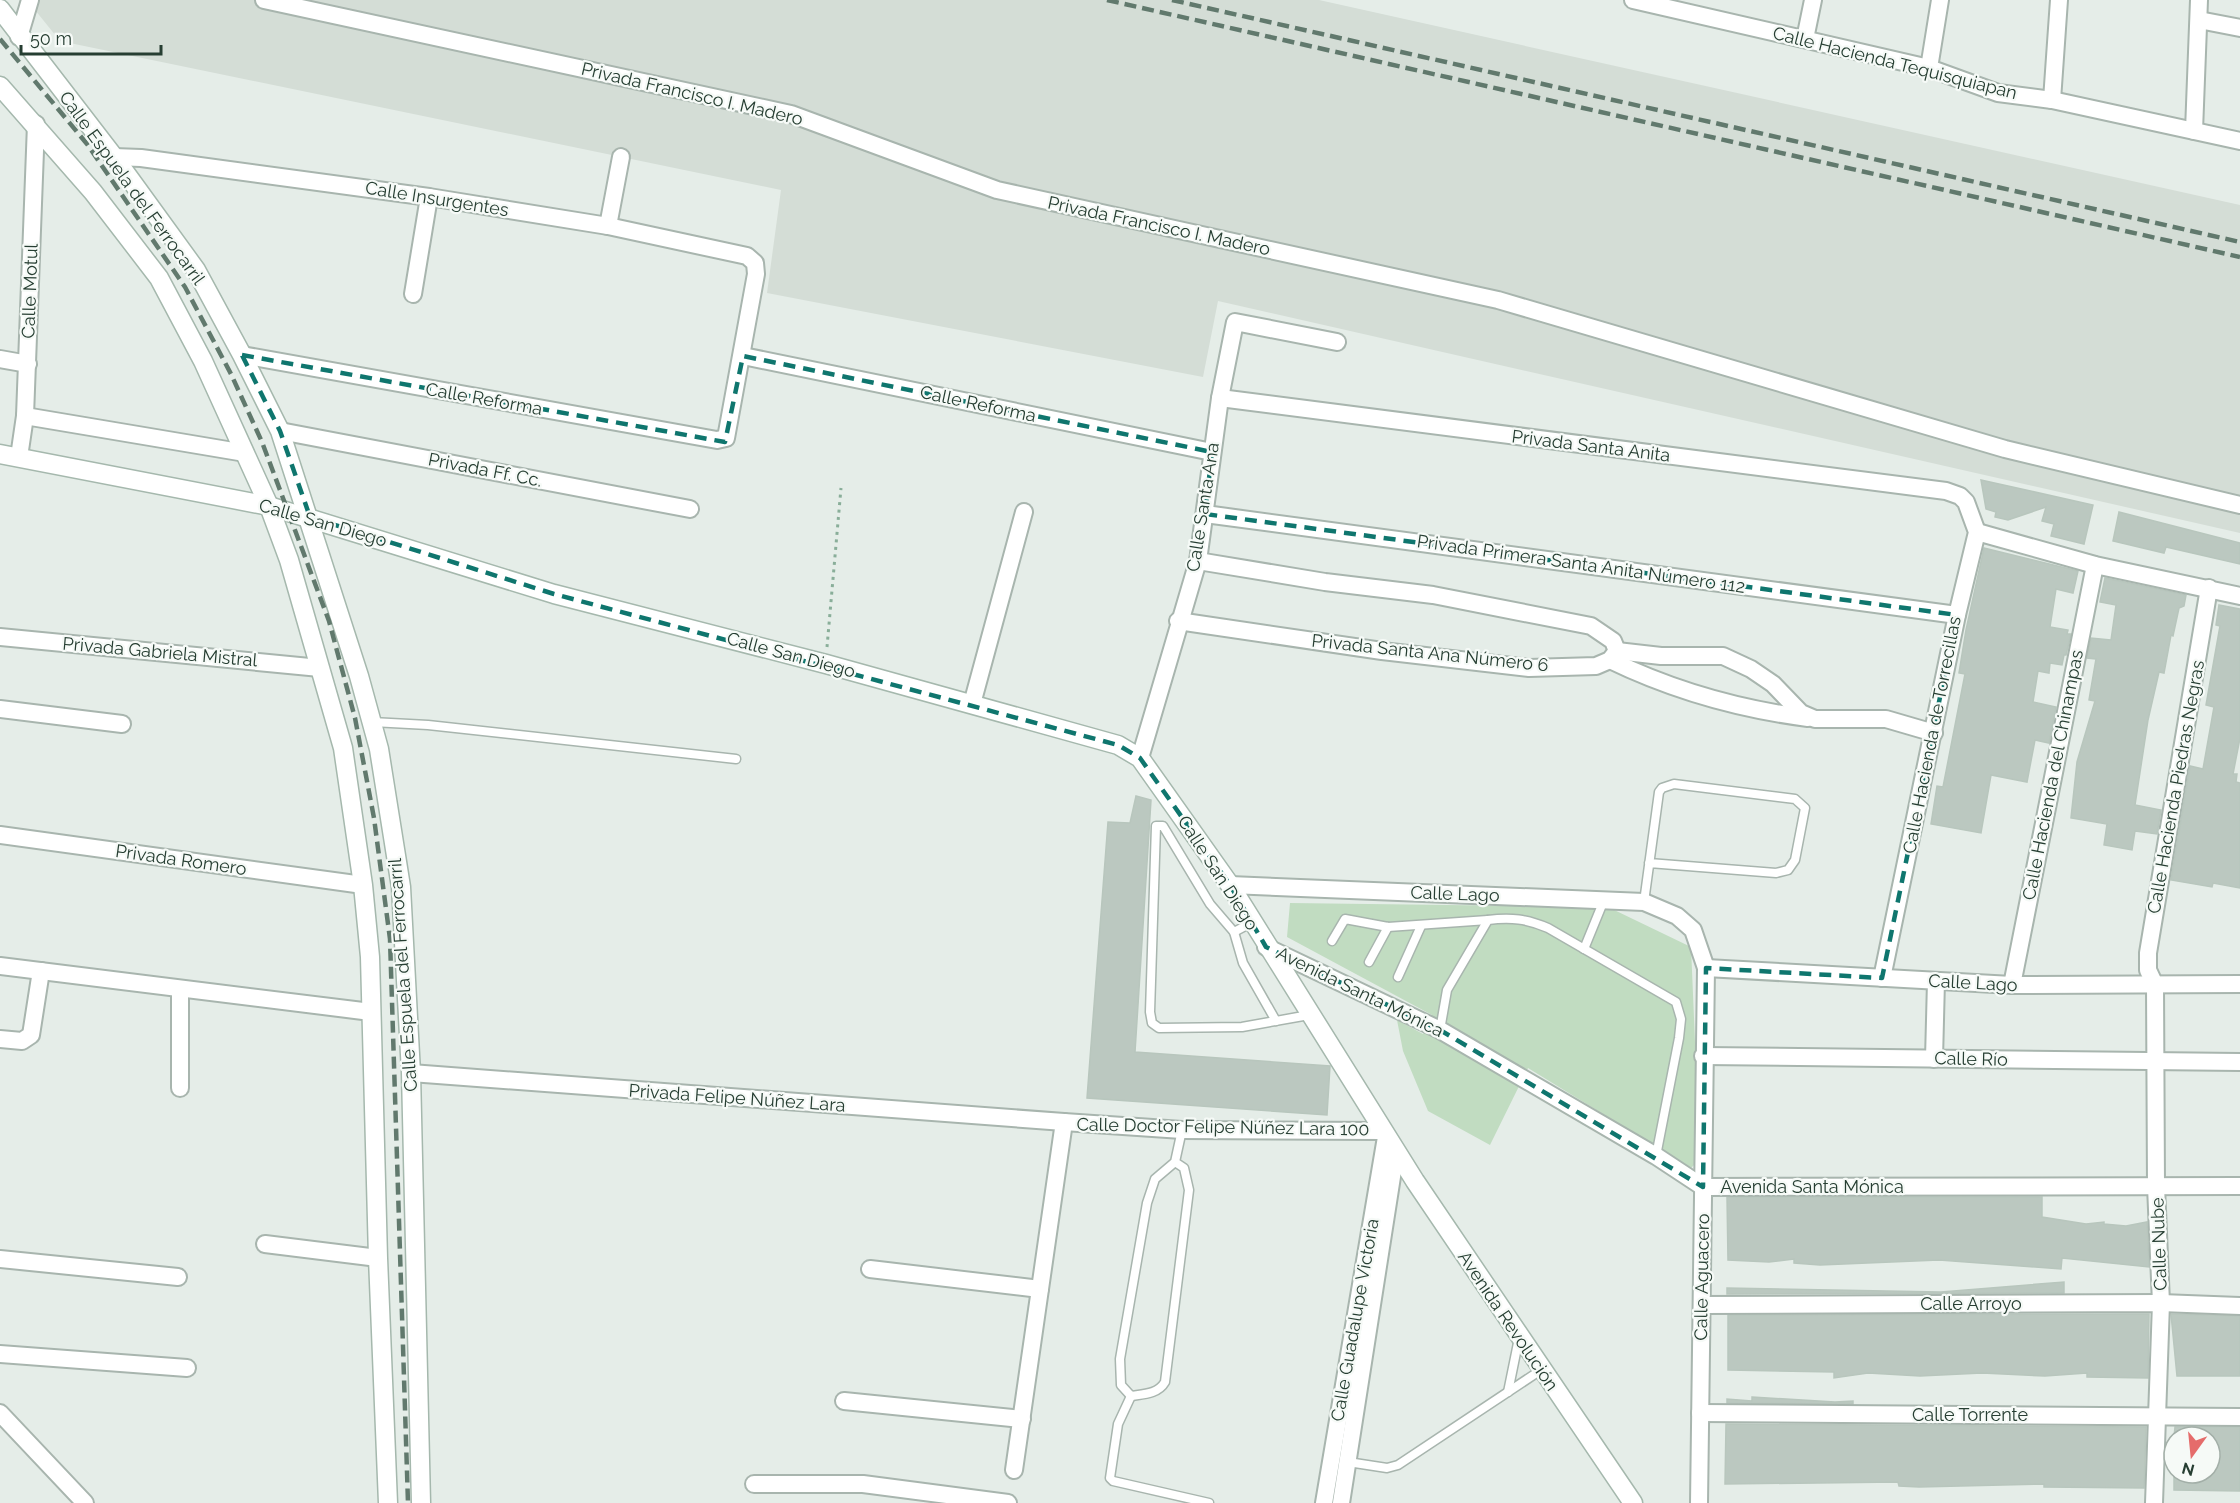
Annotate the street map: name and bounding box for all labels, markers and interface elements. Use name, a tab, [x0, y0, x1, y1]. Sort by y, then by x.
scale bar	[21, 18, 160, 56]
street label: Calle Hacienda Tequisquiapan	[1771, 22, 2019, 103]
text: 50 m	[30, 28, 72, 49]
street label: Privada Francisco I. Madero	[579, 58, 805, 129]
street label: Calle Espuela del Ferrocarril	[55, 87, 210, 289]
street label: Calle Insurgentes	[364, 177, 510, 220]
street label: Privada Francisco I. Madero	[1046, 192, 1272, 259]
street label: Calle Motul	[17, 243, 42, 339]
street label: Calle Reforma	[424, 378, 544, 419]
street label: Calle Reforma	[918, 381, 1038, 426]
street label: Privada Santa Anita	[1511, 425, 1672, 466]
street label: Calle Santa Ana	[1182, 441, 1223, 573]
street label: Privada Ff. Cc.	[426, 448, 544, 491]
street label: Calle San Diego	[257, 494, 390, 551]
street label: Privada Primera Santa Anita Número 112	[1416, 530, 1747, 597]
street label: Calle Hacienda de Torrecillas	[1898, 614, 1965, 855]
street label: Calle San Diego	[725, 627, 858, 682]
street label: Privada Santa Ana Número 6	[1311, 630, 1550, 675]
street label: Privada Gabriela Mistral	[62, 633, 258, 670]
street label: Calle Hacienda del Chinampas	[2018, 648, 2087, 902]
street label: Calle Hacienda Piedras Negras	[2143, 658, 2208, 915]
street label: Calle San Diego	[1174, 812, 1263, 934]
street label: Privada Romero	[114, 840, 248, 879]
street label: Calle Espuela del Ferrocarril	[384, 858, 421, 1092]
street label: Calle Lago	[1410, 881, 1500, 906]
street label: Avenida Santa Mónica	[1273, 942, 1447, 1041]
street label: Calle Lago	[1928, 970, 2018, 995]
street label: Calle Río	[1934, 1047, 2008, 1070]
street label: Privada Felipe Núñez Lara	[628, 1079, 846, 1116]
street label: Calle Doctor Felipe Núñez Lara 100	[1076, 1113, 1370, 1140]
street label: Avenida Santa Mónica	[1720, 1176, 1904, 1197]
street label: Calle Nube	[2146, 1197, 2171, 1291]
street label: Calle Aguacero	[1690, 1213, 1713, 1341]
street label: Calle Guadalupe Victoria	[1326, 1217, 1383, 1423]
street label: Avenida Revolución	[1454, 1247, 1563, 1394]
street label: Calle Arroyo	[1920, 1293, 2022, 1314]
street label: Calle Torrente	[1912, 1404, 2028, 1425]
north arrow	[2162, 1425, 2222, 1485]
text: N	[2180, 1458, 2197, 1480]

